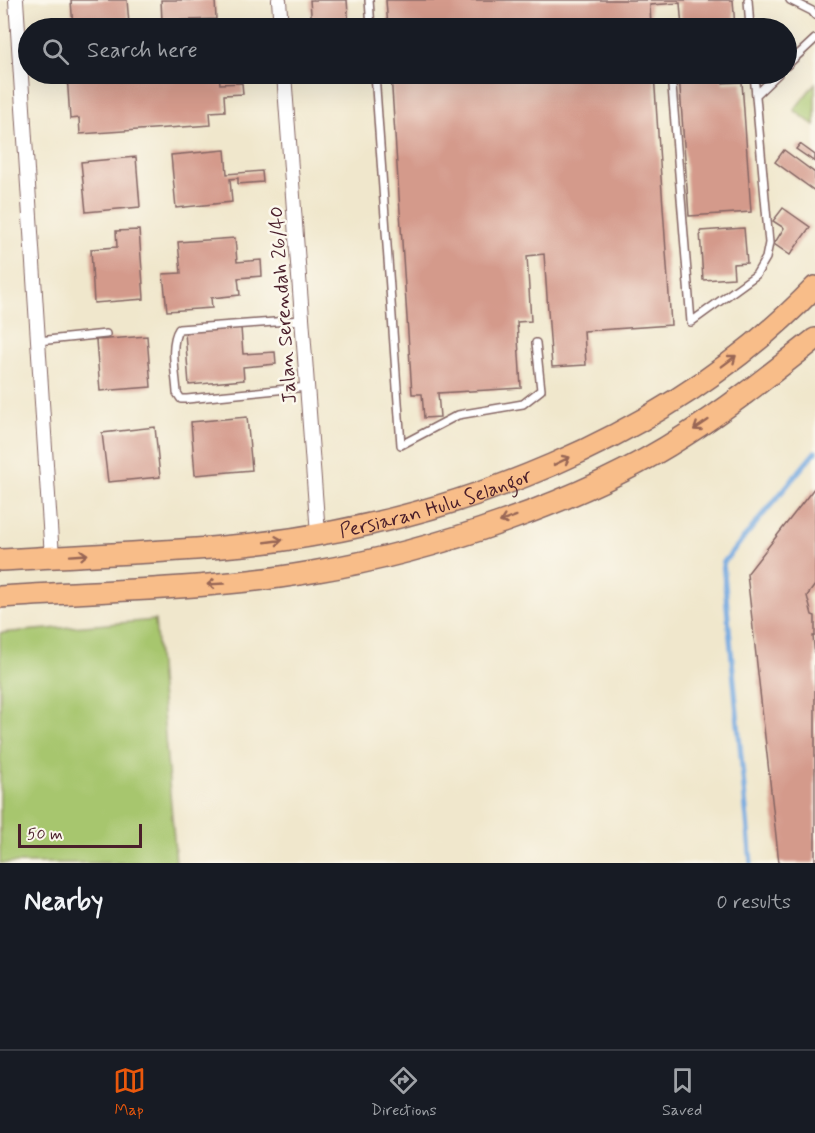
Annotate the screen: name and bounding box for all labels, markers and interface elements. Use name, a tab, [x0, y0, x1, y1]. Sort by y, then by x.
search box	[18, 18, 797, 84]
icon: search	[39, 35, 72, 68]
text: Search here	[87, 37, 198, 65]
street label: Jalan Serendah 26/40	[263, 205, 304, 405]
one-way arrow	[720, 355, 736, 367]
one-way arrow	[694, 419, 710, 431]
one-way arrow	[552, 454, 570, 466]
street label: Persiaran Hulu Selangor	[337, 462, 537, 545]
one-way arrow	[499, 514, 518, 525]
one-way arrow	[263, 535, 283, 546]
one-way arrow	[69, 549, 89, 560]
one-way arrow	[206, 578, 226, 589]
scale bar	[18, 821, 142, 848]
text: 50 m	[27, 824, 63, 845]
text: Nearby	[24, 885, 103, 919]
text: 0 results	[717, 889, 791, 916]
tab: Map	[113, 1064, 146, 1121]
tab: Directions	[371, 1064, 437, 1121]
tab: Saved	[662, 1064, 702, 1121]

